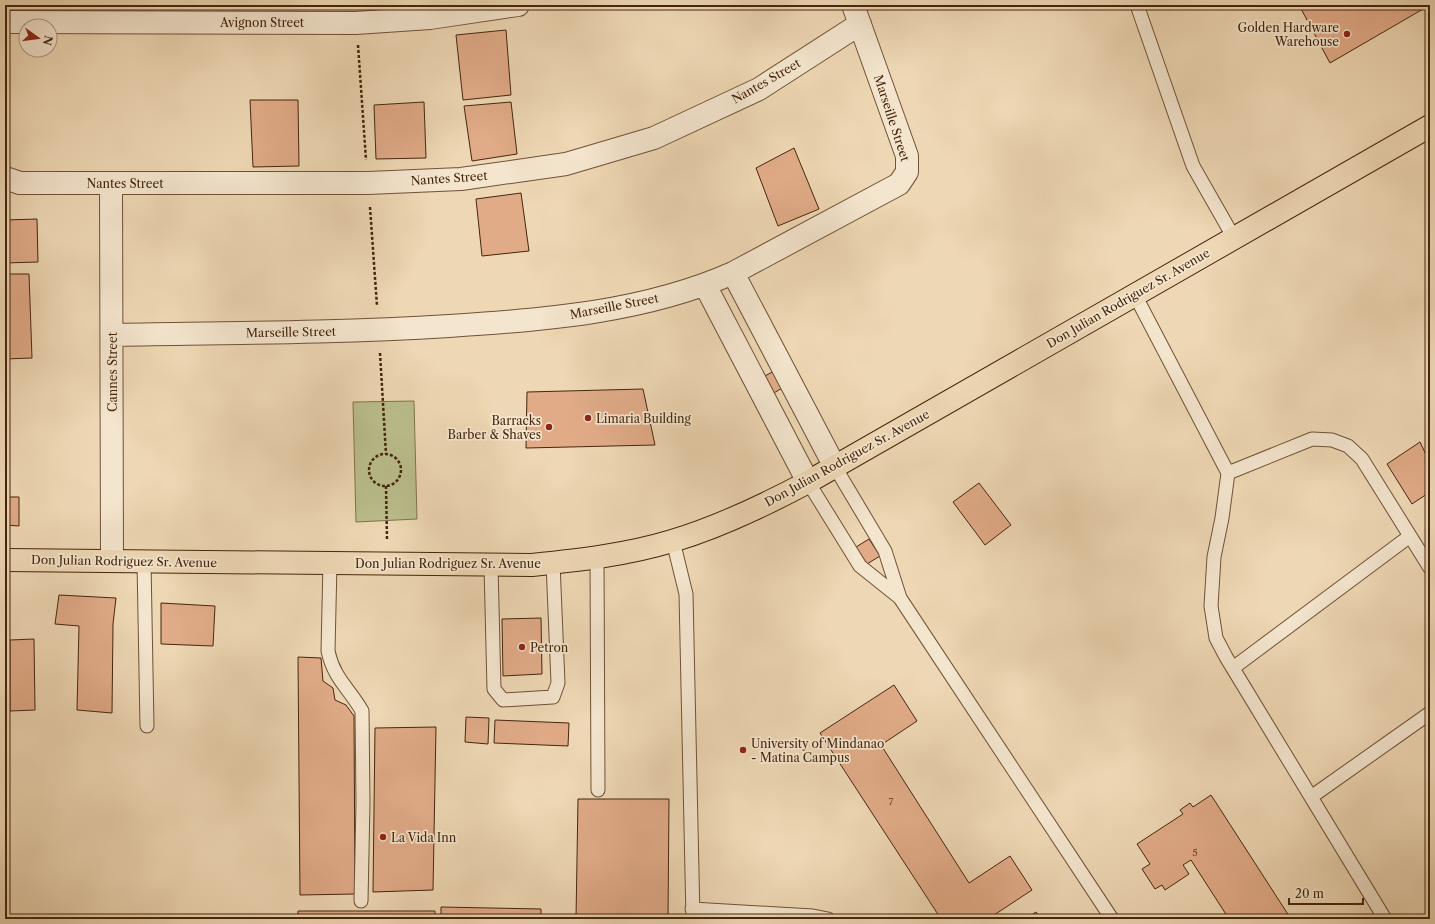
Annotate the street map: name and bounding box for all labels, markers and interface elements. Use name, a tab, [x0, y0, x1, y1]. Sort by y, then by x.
street label: Avignon Street	[219, 15, 305, 30]
north arrow	[18, 18, 58, 58]
place label: Golden Hardware Warehouse	[1238, 20, 1339, 49]
marker: Golden Hardware Warehouse	[1342, 29, 1352, 39]
text: N	[40, 34, 56, 47]
street label: Nantes Street	[729, 55, 804, 107]
street label: Marseille Street	[871, 73, 913, 164]
street label: Nantes Street	[410, 168, 489, 188]
street label: Nantes Street	[87, 176, 164, 191]
street label: Don Julian Rodriguez Sr. Avenue	[1044, 245, 1213, 351]
street label: Marseille Street	[568, 290, 660, 322]
street label: Marseille Street	[246, 324, 337, 340]
street label: Cannes Street	[105, 331, 120, 412]
street label: Don Julian Rodriguez Sr. Avenue	[762, 406, 932, 510]
place label: Limaria Building	[596, 411, 692, 426]
place label: Barracks Barber & Shaves	[448, 413, 541, 442]
marker: Limaria Building	[583, 413, 593, 423]
marker: Barracks Barber & Shaves	[544, 422, 554, 432]
street label: Don Julian Rodriguez Sr. Avenue	[31, 552, 217, 570]
street label: Don Julian Rodriguez Sr. Avenue	[355, 556, 541, 571]
place label: Petron	[530, 640, 569, 655]
marker: Petron	[517, 642, 527, 652]
place label: University of Mindanao - Matina Campus	[751, 736, 884, 765]
marker: University of Mindanao - Matina Campus	[738, 745, 748, 755]
house number: 7	[889, 795, 894, 808]
place label: La Vida Inn	[391, 830, 457, 845]
marker: La Vida Inn	[378, 832, 388, 842]
house number: 5	[1192, 846, 1198, 859]
scale bar	[1289, 880, 1363, 906]
text: 20 m	[1295, 886, 1324, 901]

